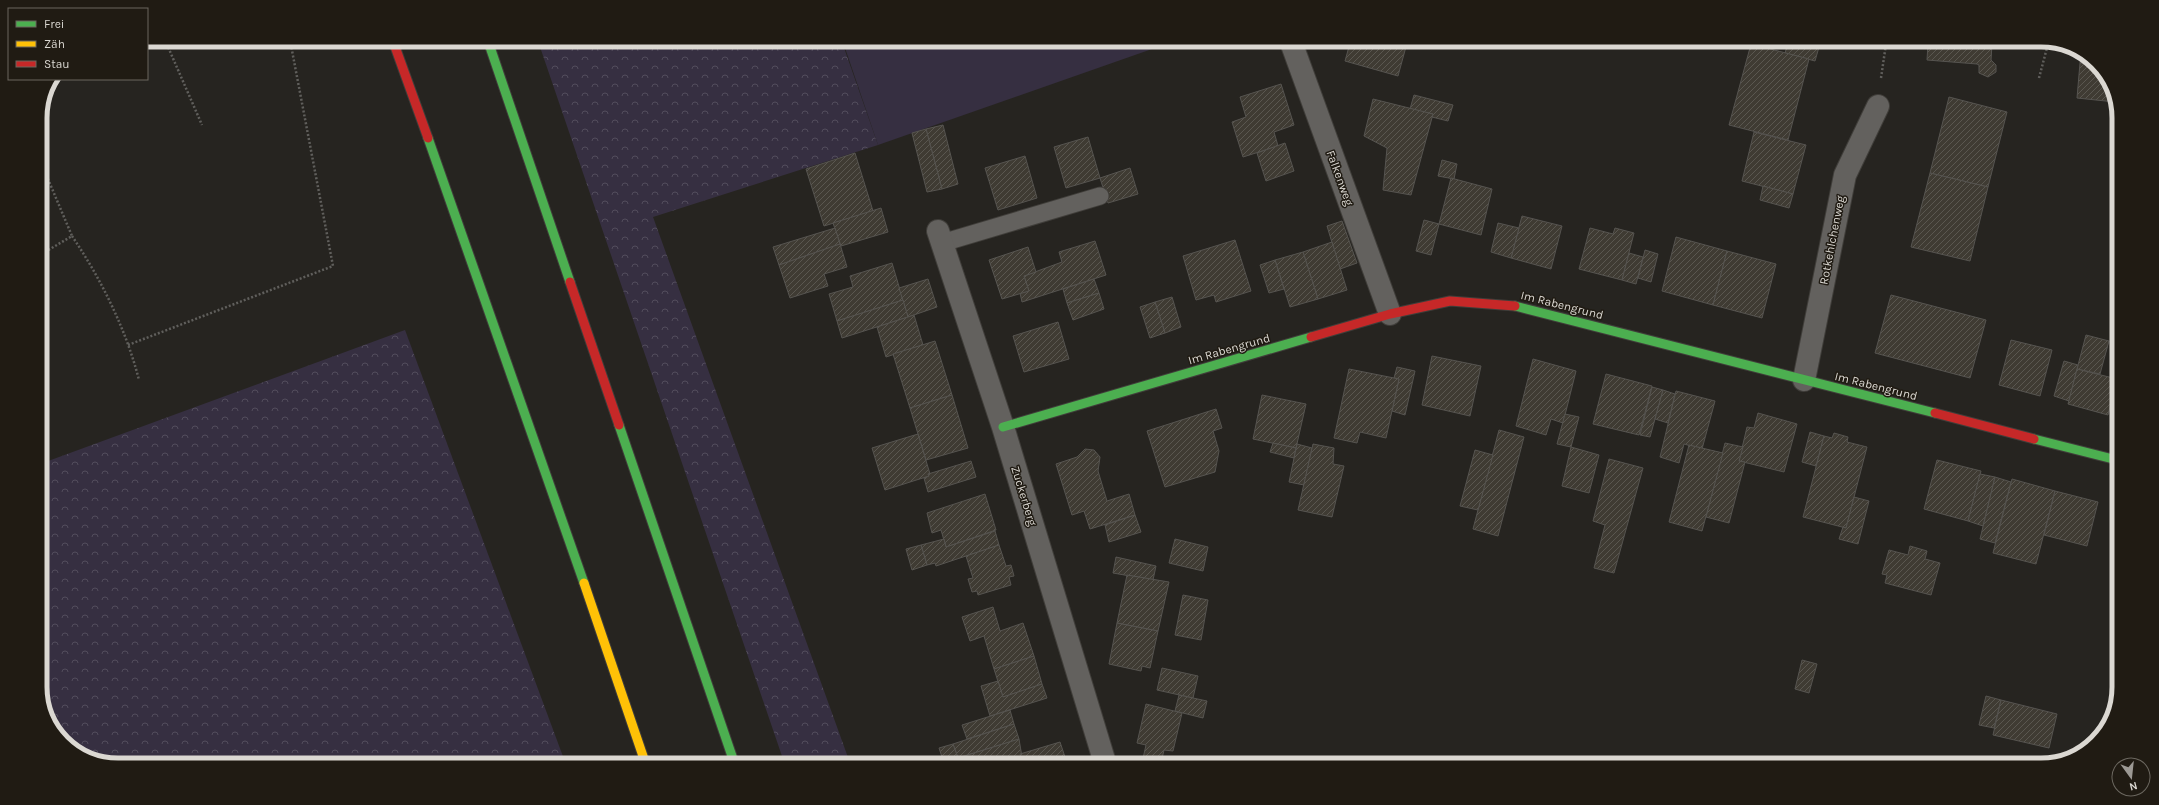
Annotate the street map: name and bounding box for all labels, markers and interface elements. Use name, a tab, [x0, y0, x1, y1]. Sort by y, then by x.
legend	[8, 8, 148, 80]
text: Frei	[44, 17, 64, 31]
text: Zäh	[44, 37, 65, 51]
text: Stau	[44, 57, 70, 71]
street label: Falkenweg	[1324, 148, 1357, 208]
street label: Rotkehlchenweg	[1817, 194, 1848, 286]
street label: Im Rabengrund	[1519, 288, 1605, 322]
street label: Im Rabengrund	[1186, 331, 1272, 367]
street label: Im Rabengrund	[1833, 369, 1919, 403]
street label: Zuckerberg	[1008, 464, 1040, 528]
north arrow	[2111, 757, 2151, 797]
text: N	[2128, 779, 2139, 793]

